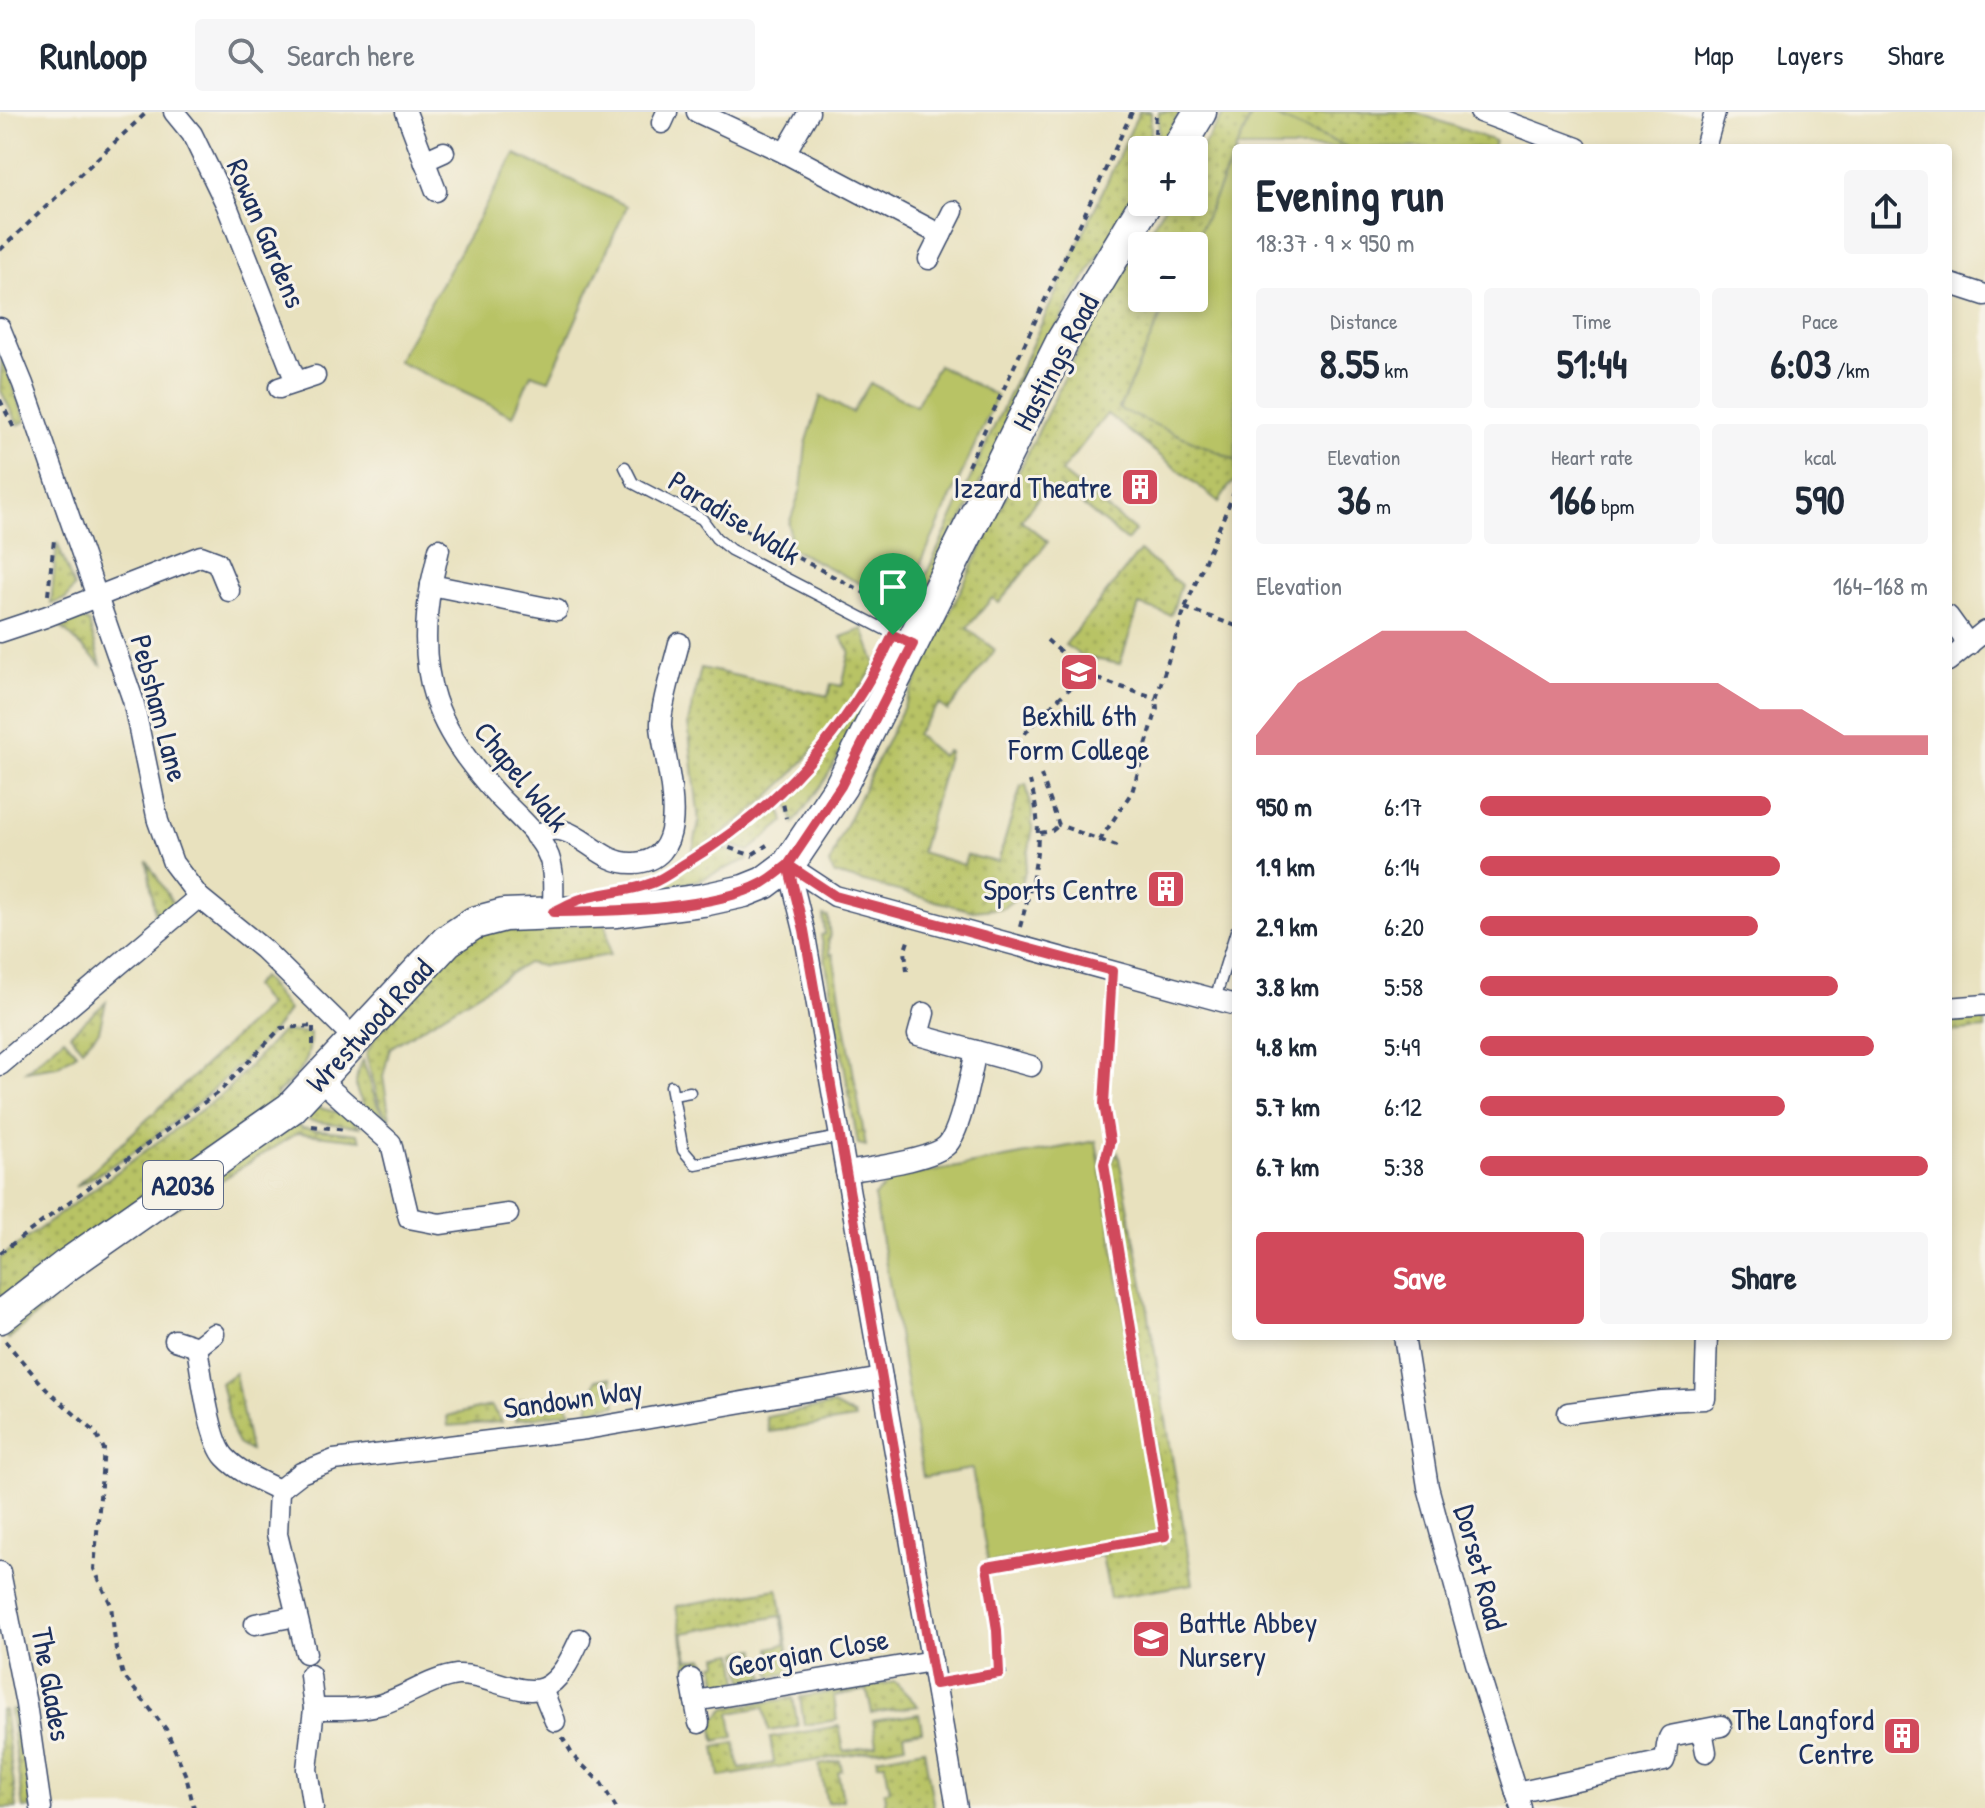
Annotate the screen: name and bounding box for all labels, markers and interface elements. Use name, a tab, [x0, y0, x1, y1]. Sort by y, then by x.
search box	[195, 19, 755, 91]
text: Runloop	[40, 29, 147, 81]
icon: search	[223, 33, 267, 77]
text: Search here	[287, 35, 415, 75]
text: Map	[1694, 36, 1734, 74]
text: Layers	[1778, 36, 1843, 74]
text: Share	[1887, 36, 1945, 74]
map controls	[1128, 136, 1208, 312]
button: +	[1128, 136, 1208, 216]
street label: Rowan Gardens	[218, 152, 316, 314]
text: Evening run	[1256, 165, 1444, 225]
button: share	[1844, 170, 1928, 254]
text: 18:37 · 9 × 950 m	[1256, 225, 1415, 260]
button: −	[1128, 232, 1208, 312]
street label: Hastings Road	[1002, 287, 1108, 437]
text: Distance	[1330, 306, 1398, 336]
text: Time	[1573, 306, 1611, 336]
text: Pace	[1802, 306, 1838, 336]
text: 8.55	[1320, 336, 1379, 390]
text: 51:44	[1557, 336, 1627, 390]
text: 6:03	[1770, 336, 1831, 390]
text: km	[1379, 355, 1408, 385]
text: /km	[1831, 355, 1870, 385]
text: Elevation	[1327, 442, 1401, 472]
text: Heart rate	[1551, 442, 1633, 472]
text: kcal	[1804, 442, 1836, 472]
street label: Paradise Walk	[661, 461, 809, 573]
building icon: Izzard Theatre	[1119, 466, 1161, 508]
place label: Izzard Theatre	[953, 467, 1112, 507]
text: 36	[1337, 472, 1371, 526]
text: 166	[1550, 472, 1596, 526]
text: 590	[1795, 472, 1845, 526]
text: m	[1371, 491, 1391, 521]
text: bpm	[1596, 491, 1634, 521]
pin	[859, 553, 927, 635]
icon: arrive	[871, 565, 915, 609]
text: Elevation	[1256, 568, 1342, 603]
text: 164–168 m	[1833, 568, 1928, 603]
street label: Pebsham Lane	[121, 630, 199, 786]
school or university icon: Bexhill 6th Form College	[1058, 651, 1100, 693]
place label: Bexhill 6th Form College	[1008, 695, 1149, 769]
street label: Chapel Walk	[465, 712, 579, 840]
text: 950 m	[1256, 789, 1312, 824]
text: 6:17	[1384, 789, 1423, 824]
text: 1.9 km	[1256, 849, 1315, 884]
text: 6:14	[1384, 849, 1420, 884]
building icon: Sports Centre	[1145, 868, 1187, 910]
place label: Sports Centre	[983, 869, 1138, 909]
text: 2.9 km	[1256, 909, 1318, 944]
text: 6:20	[1384, 909, 1424, 944]
street label: Wrestwood Road	[297, 949, 442, 1101]
text: 3.8 km	[1256, 969, 1319, 1004]
text: 5:58	[1384, 969, 1423, 1004]
text: 4.8 km	[1256, 1029, 1317, 1064]
text: 5:49	[1384, 1029, 1420, 1064]
text: 5.7 km	[1256, 1089, 1320, 1124]
text: 6:12	[1384, 1089, 1422, 1124]
text: 6.7 km	[1256, 1149, 1319, 1184]
text: 5:38	[1384, 1149, 1424, 1184]
road number: A2036	[143, 1161, 223, 1209]
button: Save	[1256, 1232, 1584, 1324]
button: Share	[1600, 1232, 1928, 1324]
street label: Sandown Way	[501, 1368, 645, 1428]
street label: Dorset Road	[1445, 1500, 1517, 1634]
place label: Battle Abbey Nursery	[1179, 1602, 1317, 1676]
street label: Georgian Close	[725, 1618, 891, 1686]
school or university icon: Battle Abbey Nursery	[1130, 1618, 1172, 1660]
street label: The Glades	[22, 1624, 82, 1744]
place label: The Langford Centre	[1733, 1699, 1874, 1773]
building icon: The Langford Centre	[1881, 1715, 1923, 1757]

